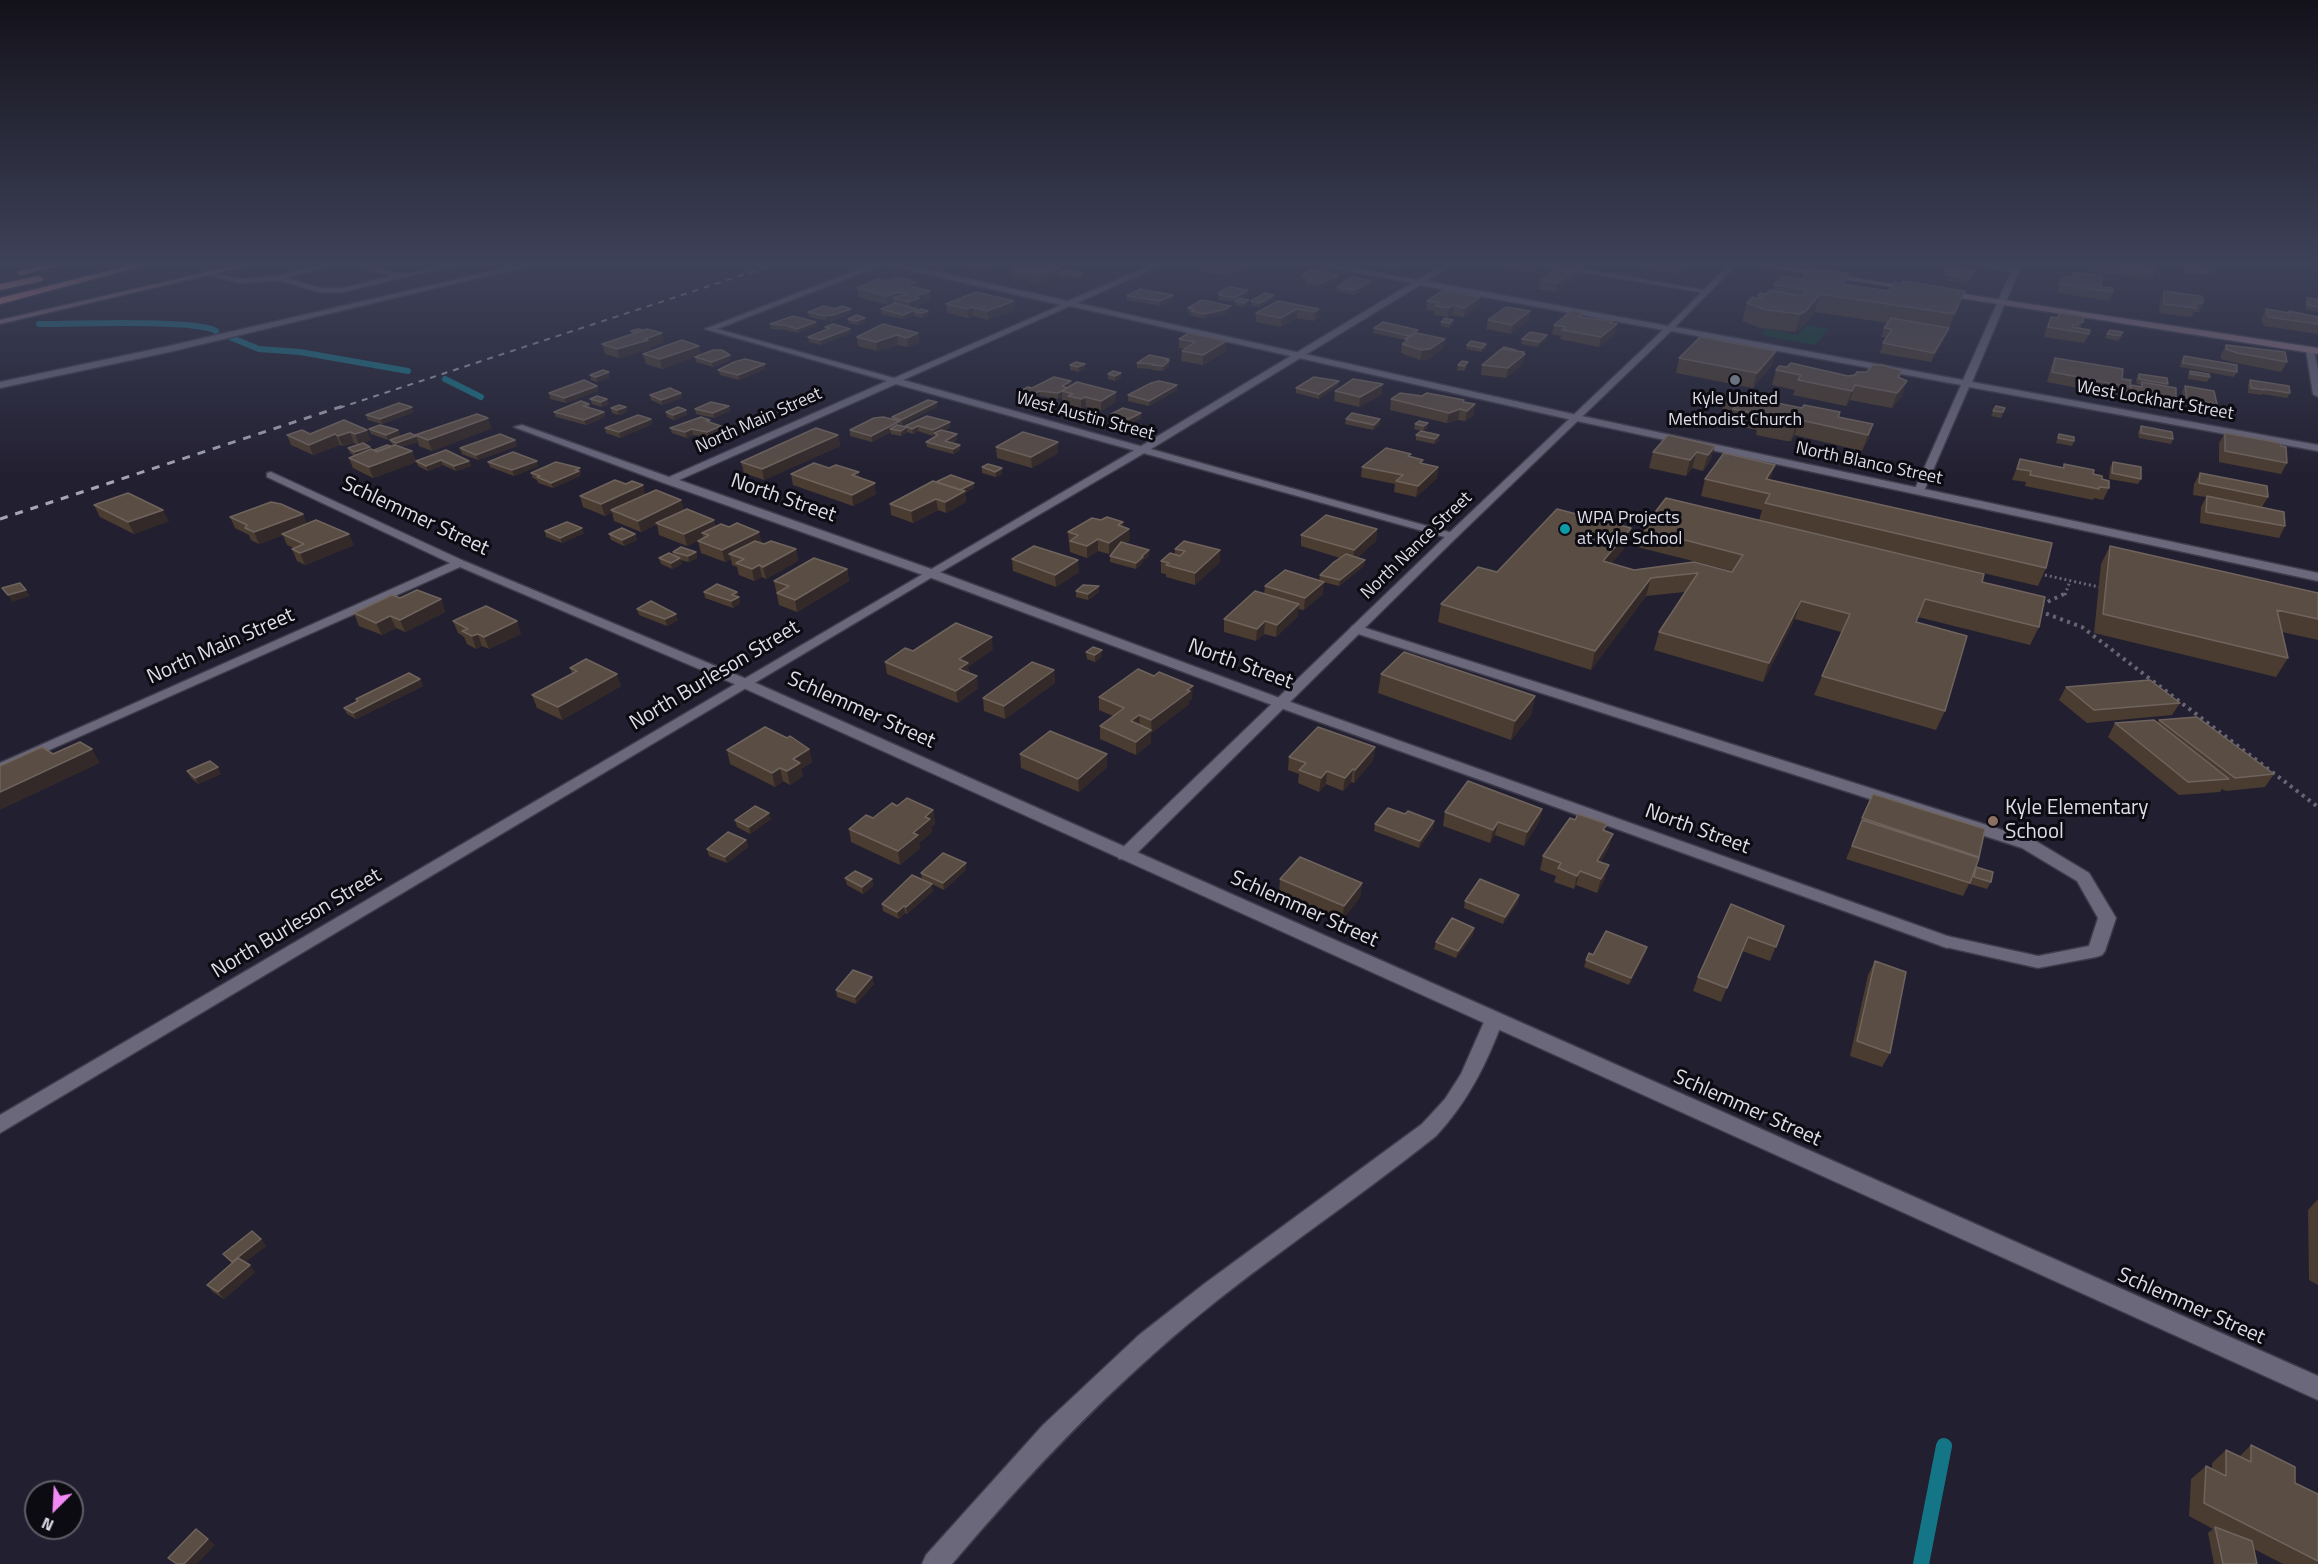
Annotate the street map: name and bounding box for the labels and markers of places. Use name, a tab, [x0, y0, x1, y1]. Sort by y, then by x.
marker: Kyle United Methodist Church	[1728, 373, 1742, 387]
place label: Kyle United Methodist Church	[1668, 389, 1802, 432]
place label: WPA Projects at Kyle School	[1577, 508, 1682, 550]
marker: WPA Projects at Kyle School	[1558, 522, 1572, 536]
place label: Kyle Elementary School	[2005, 796, 2148, 846]
marker: Kyle Elementary School	[1986, 814, 2000, 828]

